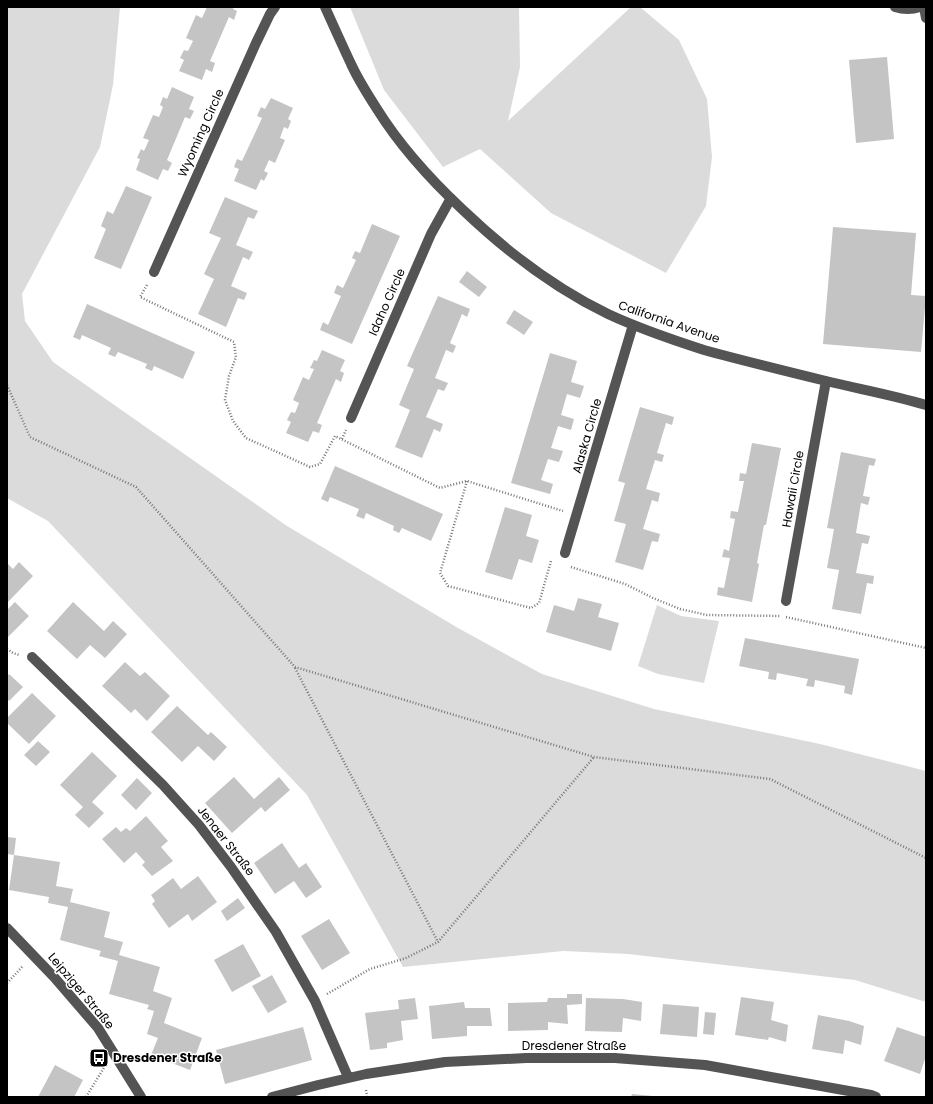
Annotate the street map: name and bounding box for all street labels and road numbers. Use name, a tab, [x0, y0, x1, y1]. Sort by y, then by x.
street label: Wyoming Circle	[173, 86, 228, 180]
street label: Idaho Circle	[364, 265, 409, 338]
street label: California Avenue	[616, 296, 722, 347]
street label: Alaska Circle	[568, 396, 605, 475]
street label: Hawaii Circle	[777, 449, 808, 529]
street label: Jenaer Straße	[194, 802, 259, 879]
street label: Leipziger Straße	[44, 949, 118, 1033]
street label: Dresdener Straße	[522, 1037, 626, 1054]

